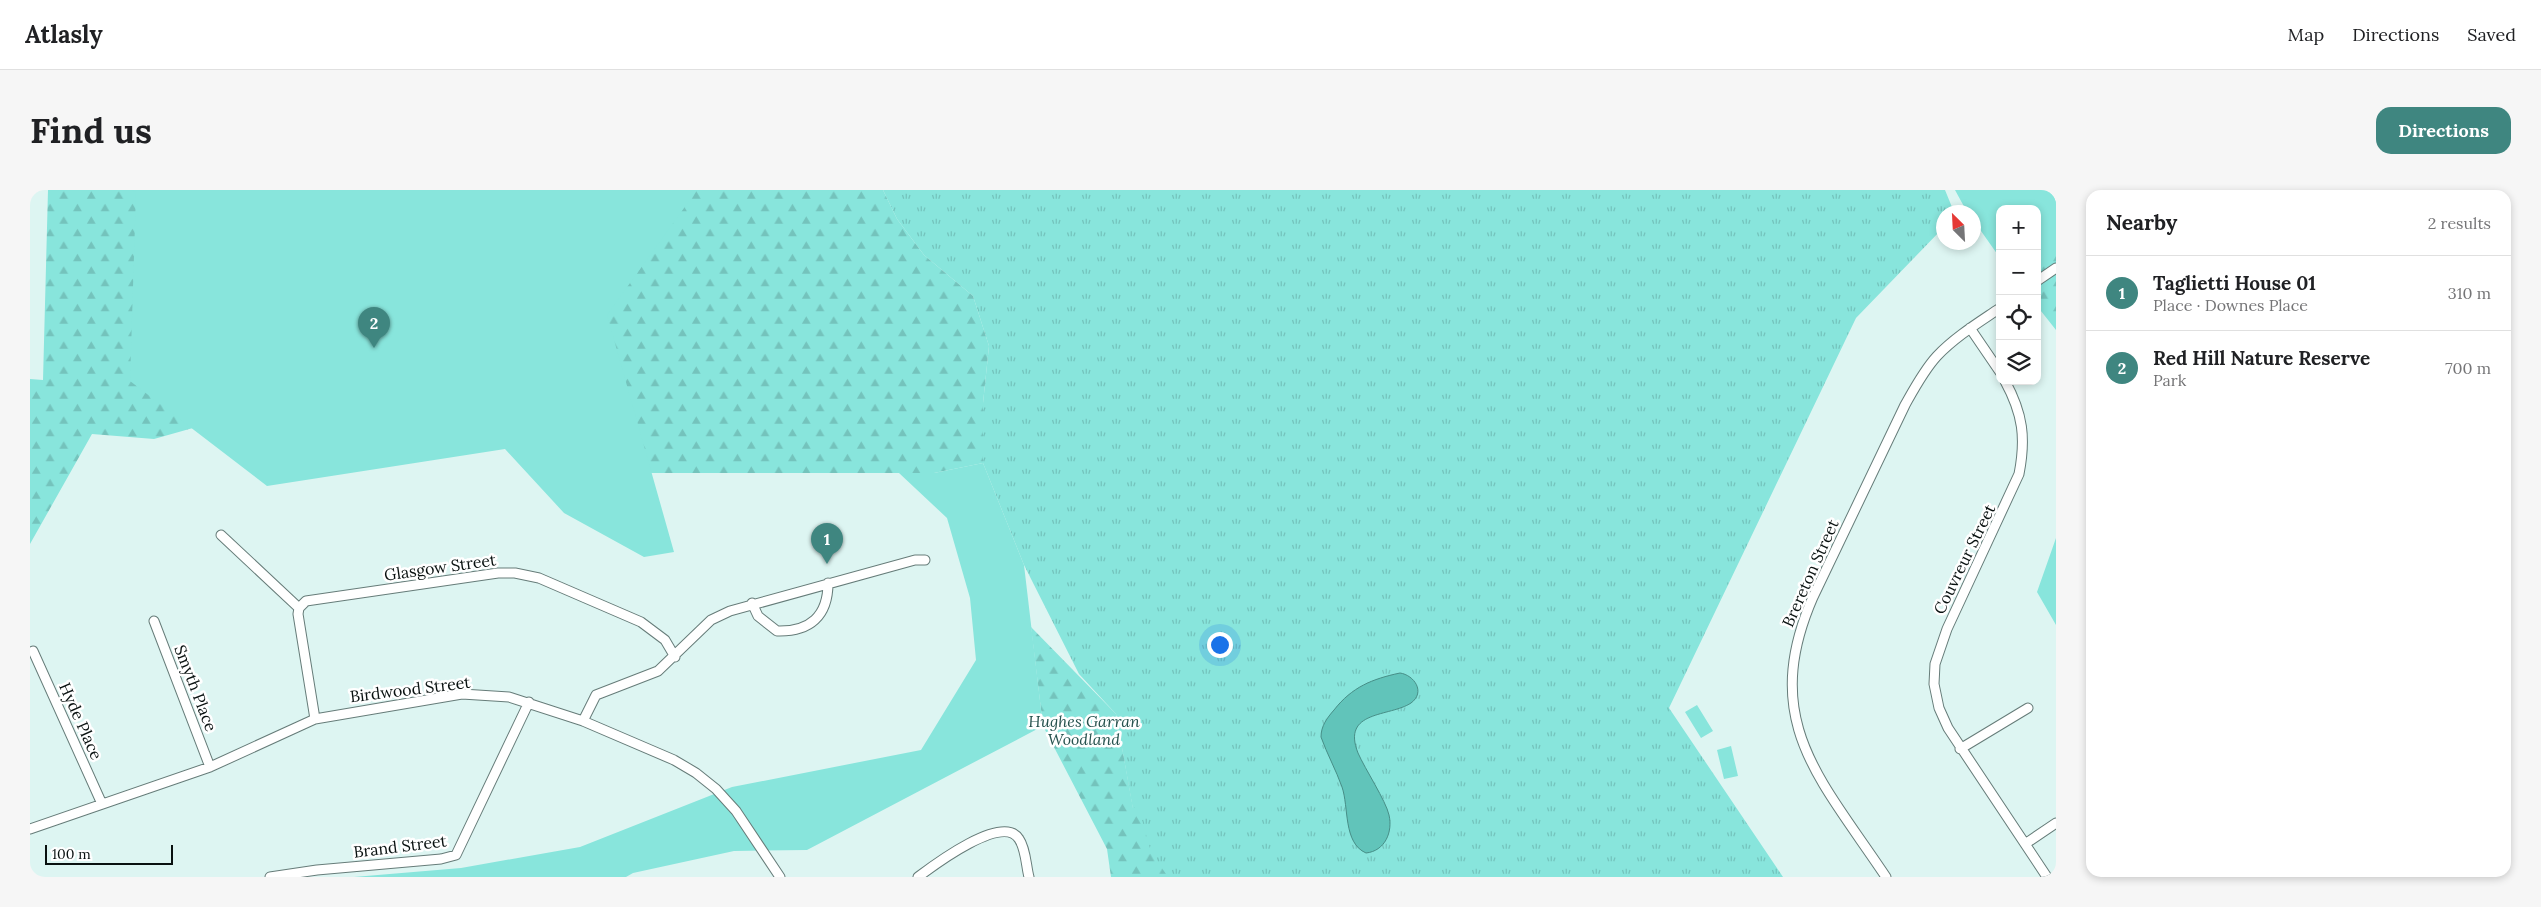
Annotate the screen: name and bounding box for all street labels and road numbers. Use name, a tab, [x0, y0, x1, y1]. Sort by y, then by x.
street label: Couvreur Street	[1929, 500, 2000, 617]
street label: Brereton Street	[1777, 515, 1843, 630]
street label: Glasgow Street	[383, 549, 498, 585]
street label: Smyth Place	[170, 642, 222, 734]
street label: Birdwood Street	[349, 672, 472, 706]
street label: Hyde Place	[55, 679, 107, 763]
street label: Brand Street	[352, 830, 449, 862]

